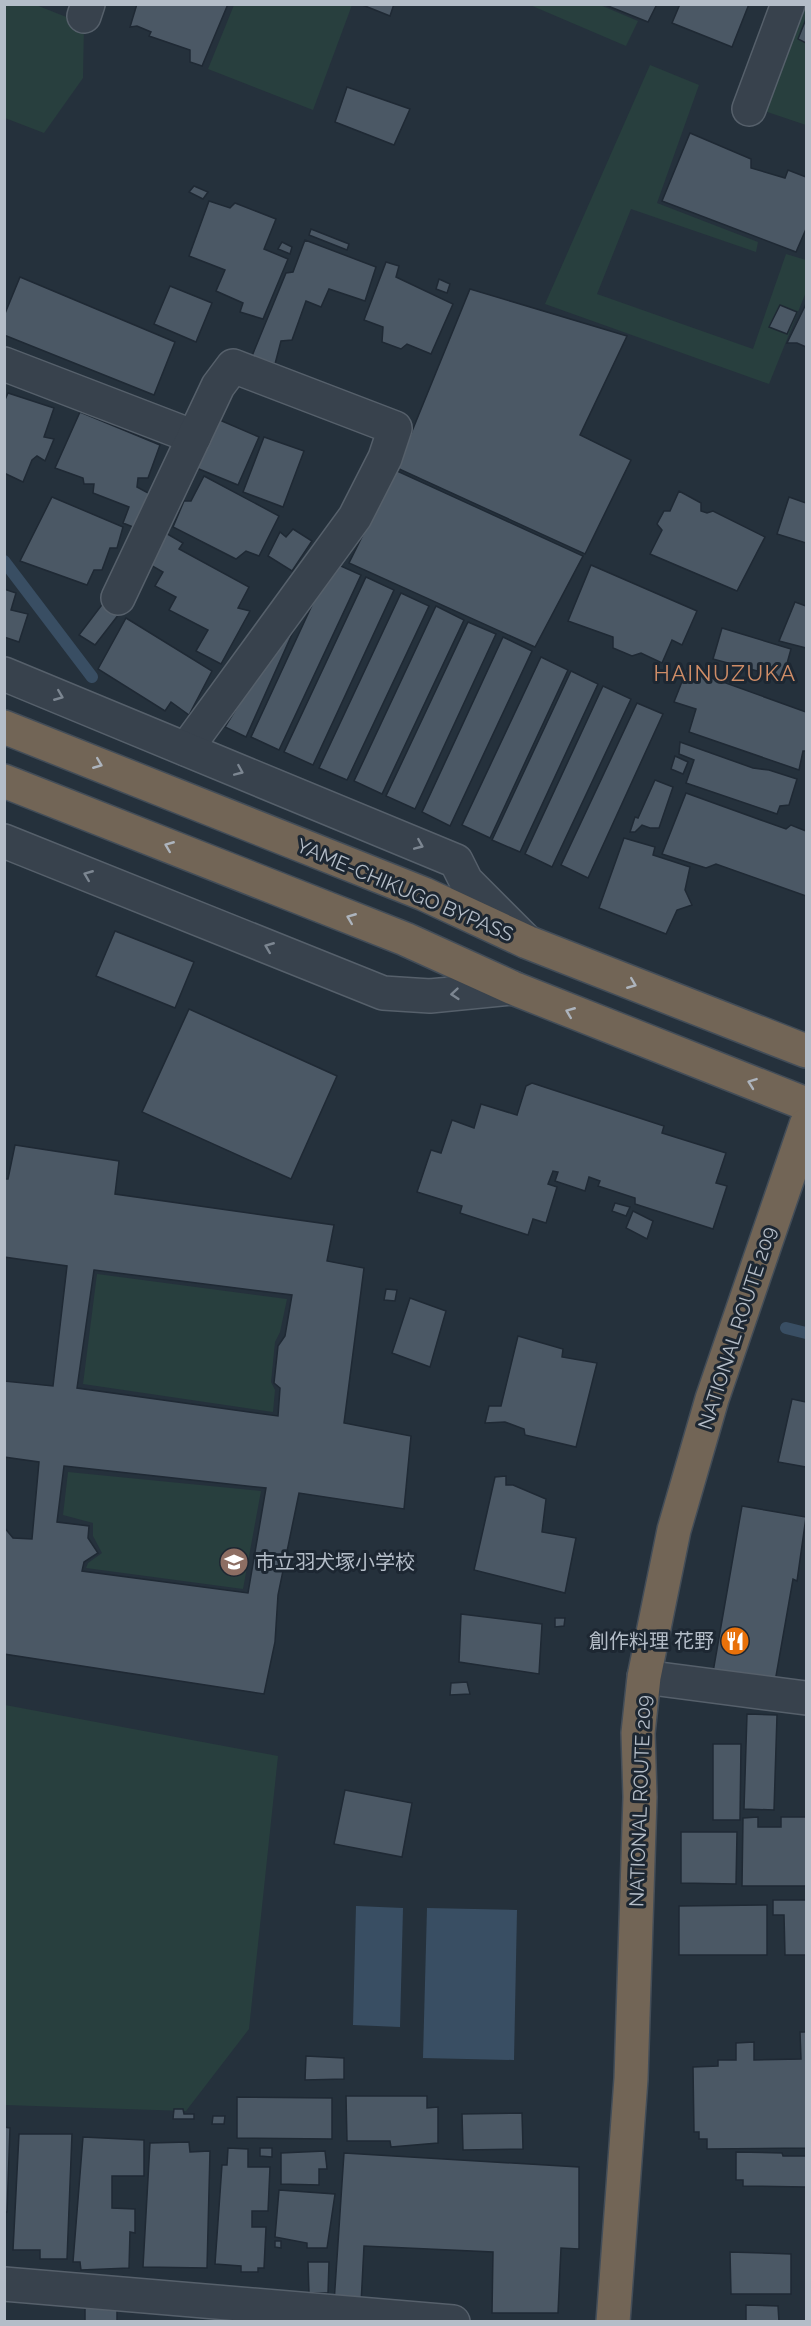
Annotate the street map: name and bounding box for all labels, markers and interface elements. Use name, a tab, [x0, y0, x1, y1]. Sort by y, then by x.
district label: HAINUZUKA	[653, 660, 797, 686]
one-way arrow	[52, 689, 63, 701]
one-way arrow	[92, 757, 103, 769]
one-way arrow	[232, 764, 243, 776]
street label: YAME-CHIKUGO BYPASS	[293, 833, 517, 947]
one-way arrow	[413, 838, 424, 850]
one-way arrow	[165, 841, 176, 853]
one-way arrow	[83, 870, 94, 882]
one-way arrow	[346, 913, 357, 925]
one-way arrow	[264, 942, 275, 954]
one-way arrow	[626, 977, 637, 989]
one-way arrow	[450, 987, 459, 1000]
one-way arrow	[566, 1006, 576, 1019]
one-way arrow	[747, 1078, 758, 1091]
street label: NATIONAL ROUTE 209	[693, 1223, 781, 1433]
school or university icon: 市立羽犬塚小学校	[218, 1546, 250, 1578]
place label: 市立羽犬塚小学校	[255, 1550, 415, 1574]
restaurant icon: 創作料理 花野	[719, 1625, 751, 1657]
place label: 創作料理 花野	[589, 1629, 714, 1653]
street label: NATIONAL ROUTE 209	[624, 1695, 656, 1907]

